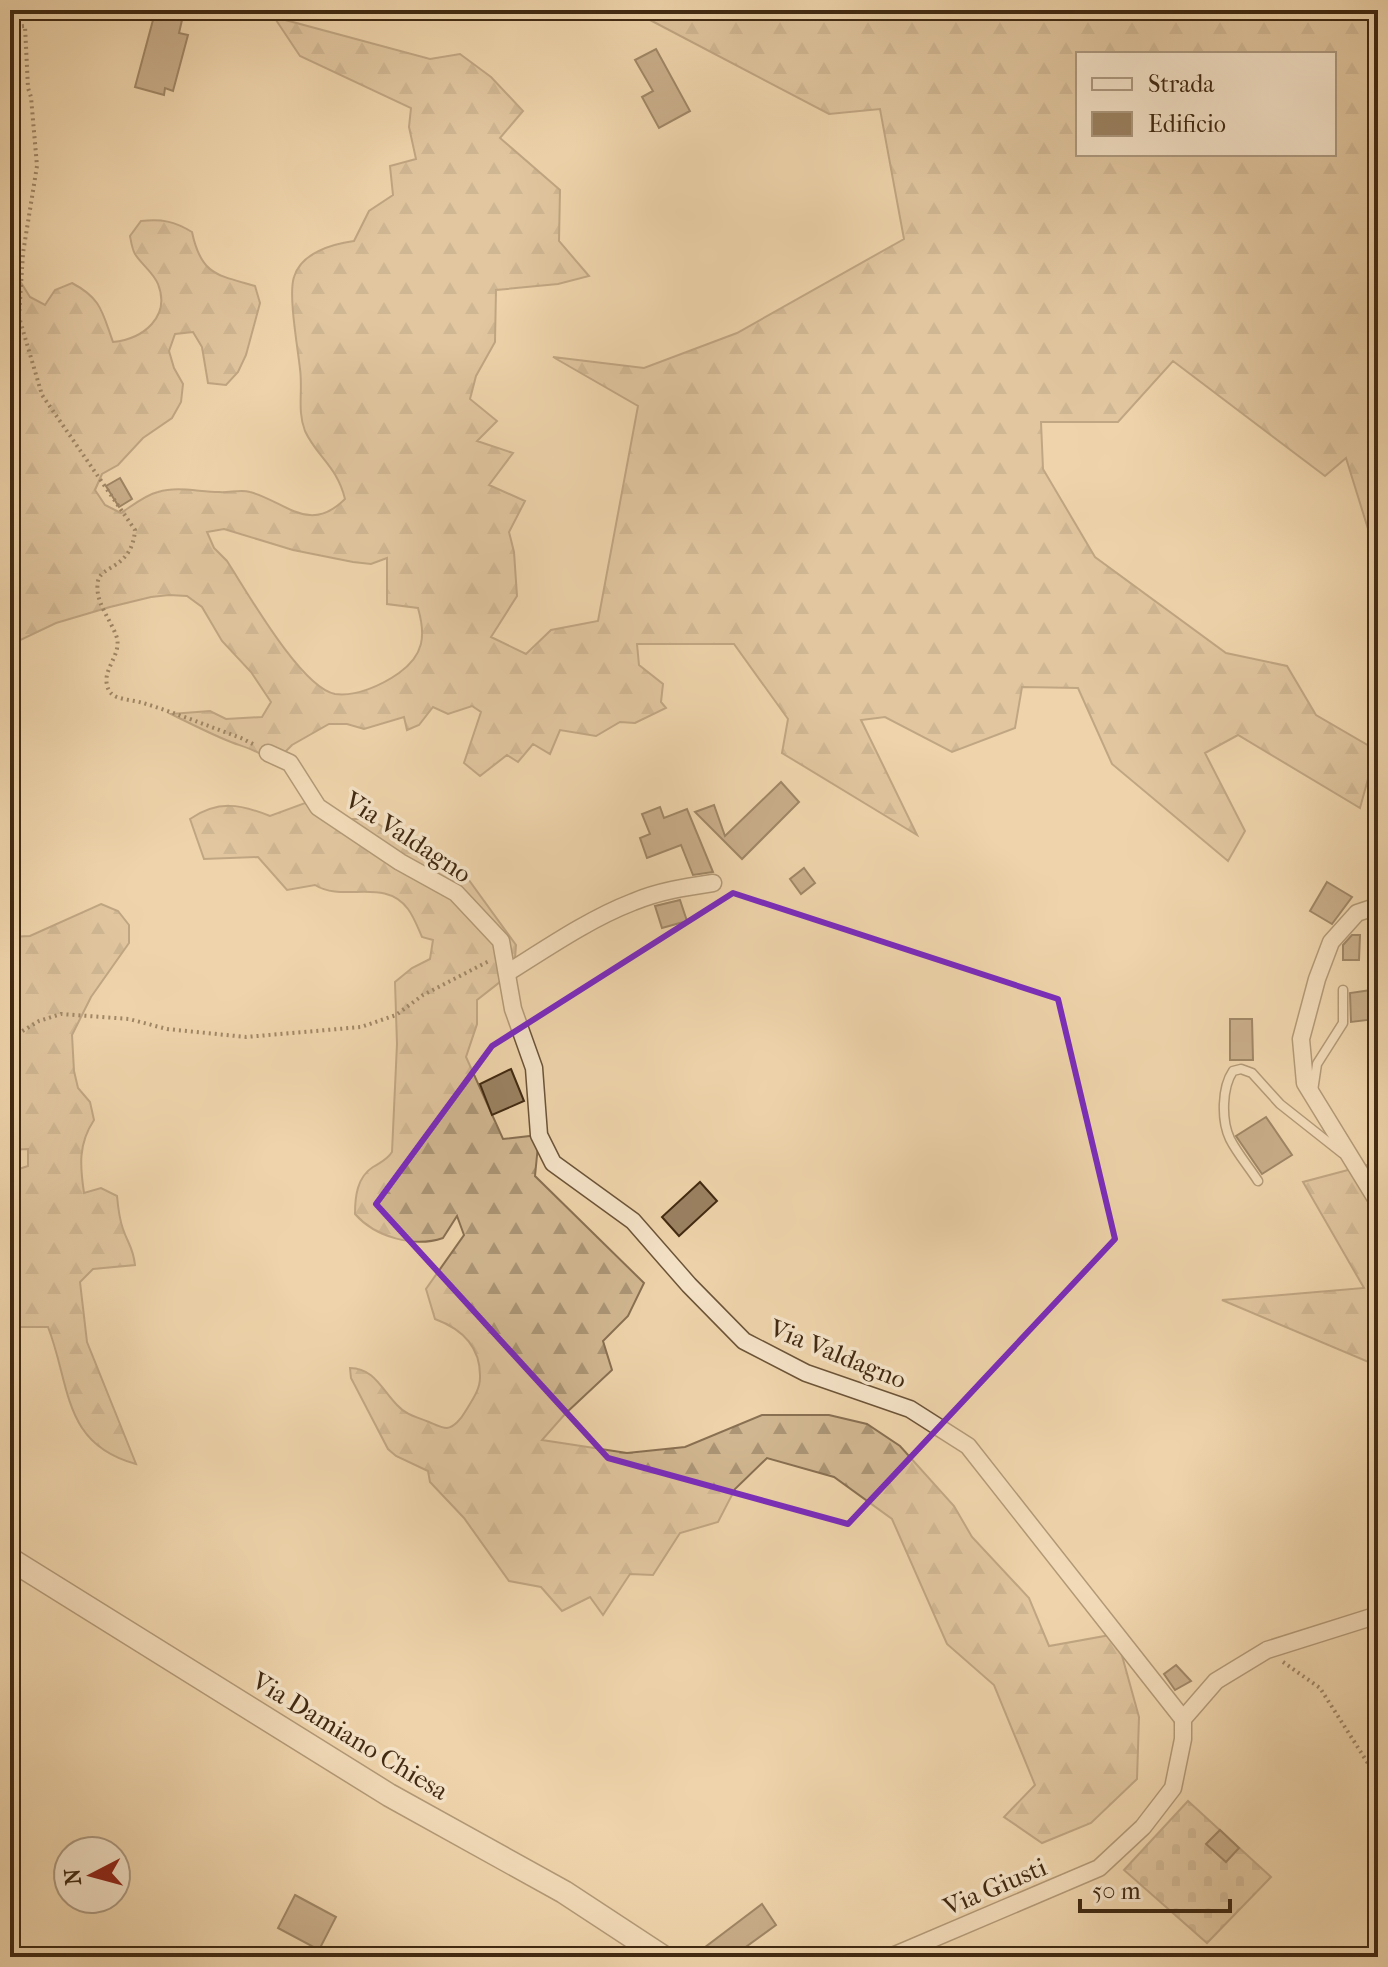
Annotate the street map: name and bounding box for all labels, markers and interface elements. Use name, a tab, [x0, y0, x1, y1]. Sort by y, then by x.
legend	[1076, 52, 1336, 156]
text: Strada	[1148, 70, 1215, 98]
text: Edificio	[1148, 110, 1226, 138]
street label: Via Valdagno	[338, 784, 477, 889]
street label: Via Valdagno	[764, 1312, 911, 1395]
street label: Via Damiano Chiesa	[246, 1665, 454, 1807]
north arrow	[52, 1835, 132, 1915]
street label: Via Giusti	[938, 1851, 1052, 1923]
scale bar	[1080, 1863, 1230, 1913]
text: N	[59, 1867, 87, 1887]
text: 50 m	[1092, 1877, 1141, 1905]

